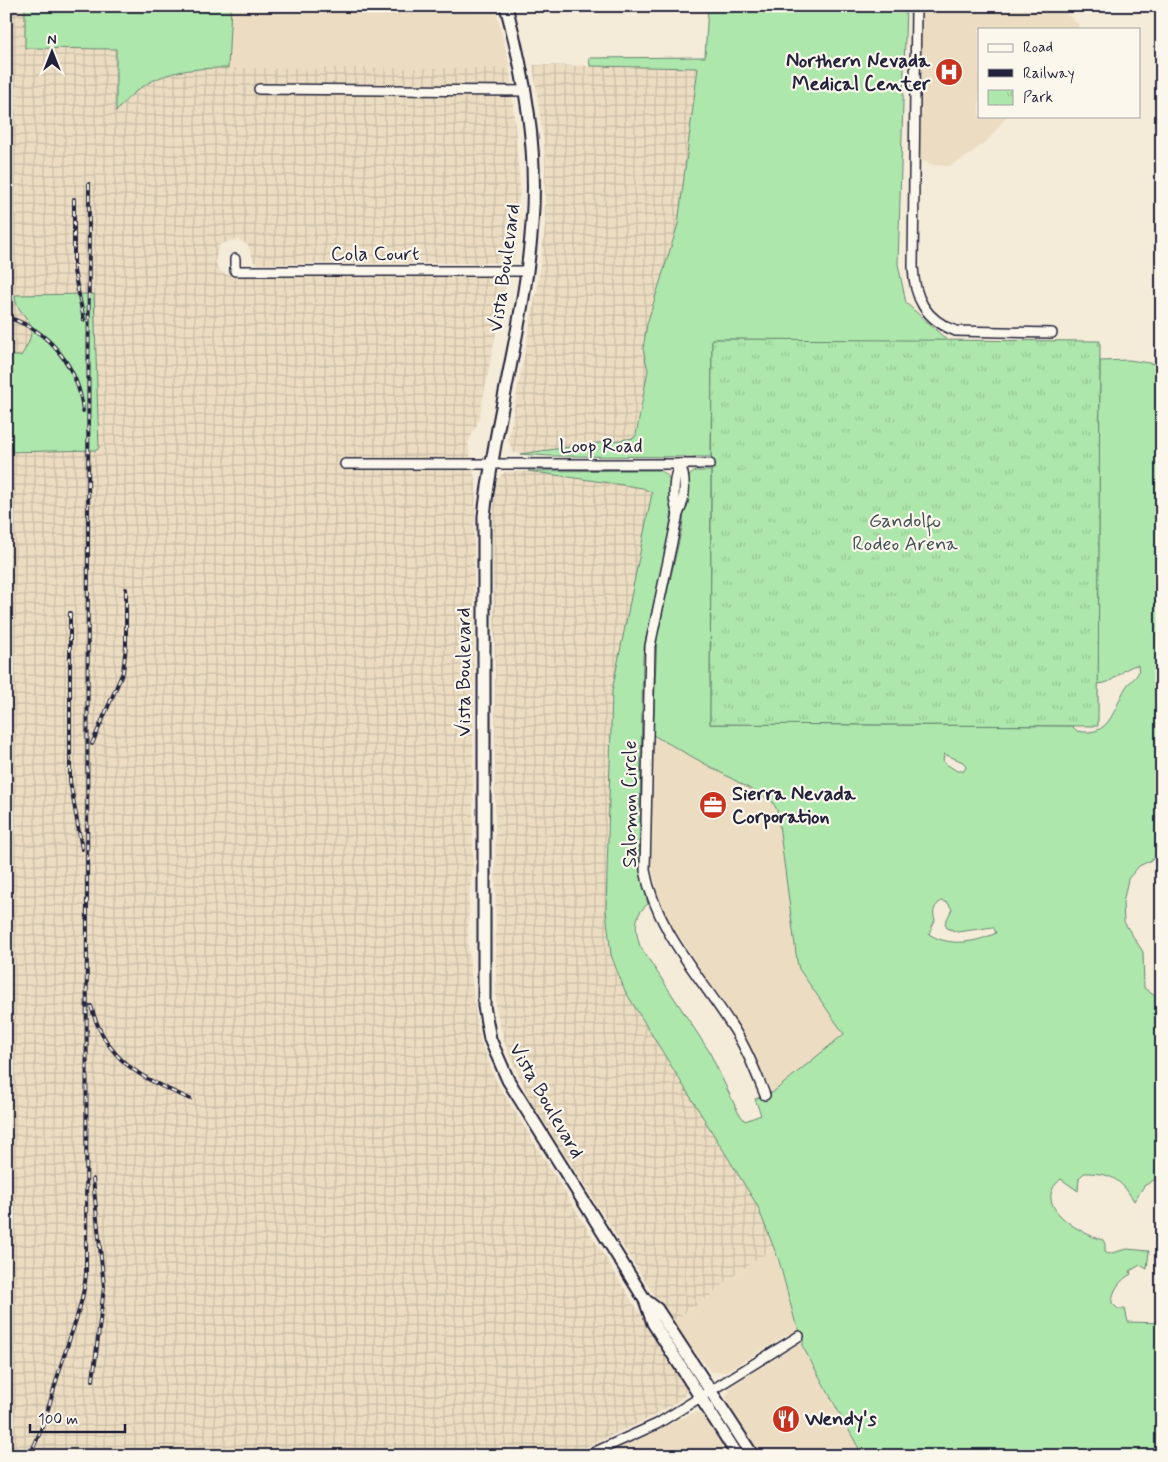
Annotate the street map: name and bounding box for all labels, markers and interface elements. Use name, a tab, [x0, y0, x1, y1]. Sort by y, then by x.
north arrow	[28, 28, 78, 78]
legend	[978, 28, 1140, 118]
text: N	[47, 31, 57, 49]
text: Road	[1023, 38, 1053, 58]
place label: Northern Nevada Medical Center	[786, 48, 931, 98]
hospital icon: Northern Nevada Medical Center	[934, 57, 964, 87]
text: Railway	[1023, 64, 1075, 84]
text: Park	[1023, 88, 1053, 108]
street label: Vista Boulevard	[483, 202, 527, 334]
street label: Cola Court	[331, 241, 419, 268]
street label: Loop Road	[559, 433, 643, 460]
park label: Gandolfo Rodeo Arena	[852, 508, 959, 558]
street label: Vista Boulevard	[451, 607, 478, 737]
street label: Salomon Circle	[617, 740, 644, 868]
place label: Sierra Nevada Corporation	[732, 781, 857, 831]
office icon: Sierra Nevada Corporation	[698, 790, 728, 820]
street label: Vista Boulevard	[502, 1038, 590, 1164]
scale bar	[30, 1402, 125, 1434]
restaurant icon: Wendy's	[771, 1404, 801, 1434]
place label: Wendy's	[804, 1406, 877, 1433]
text: 100 m	[38, 1410, 78, 1430]

